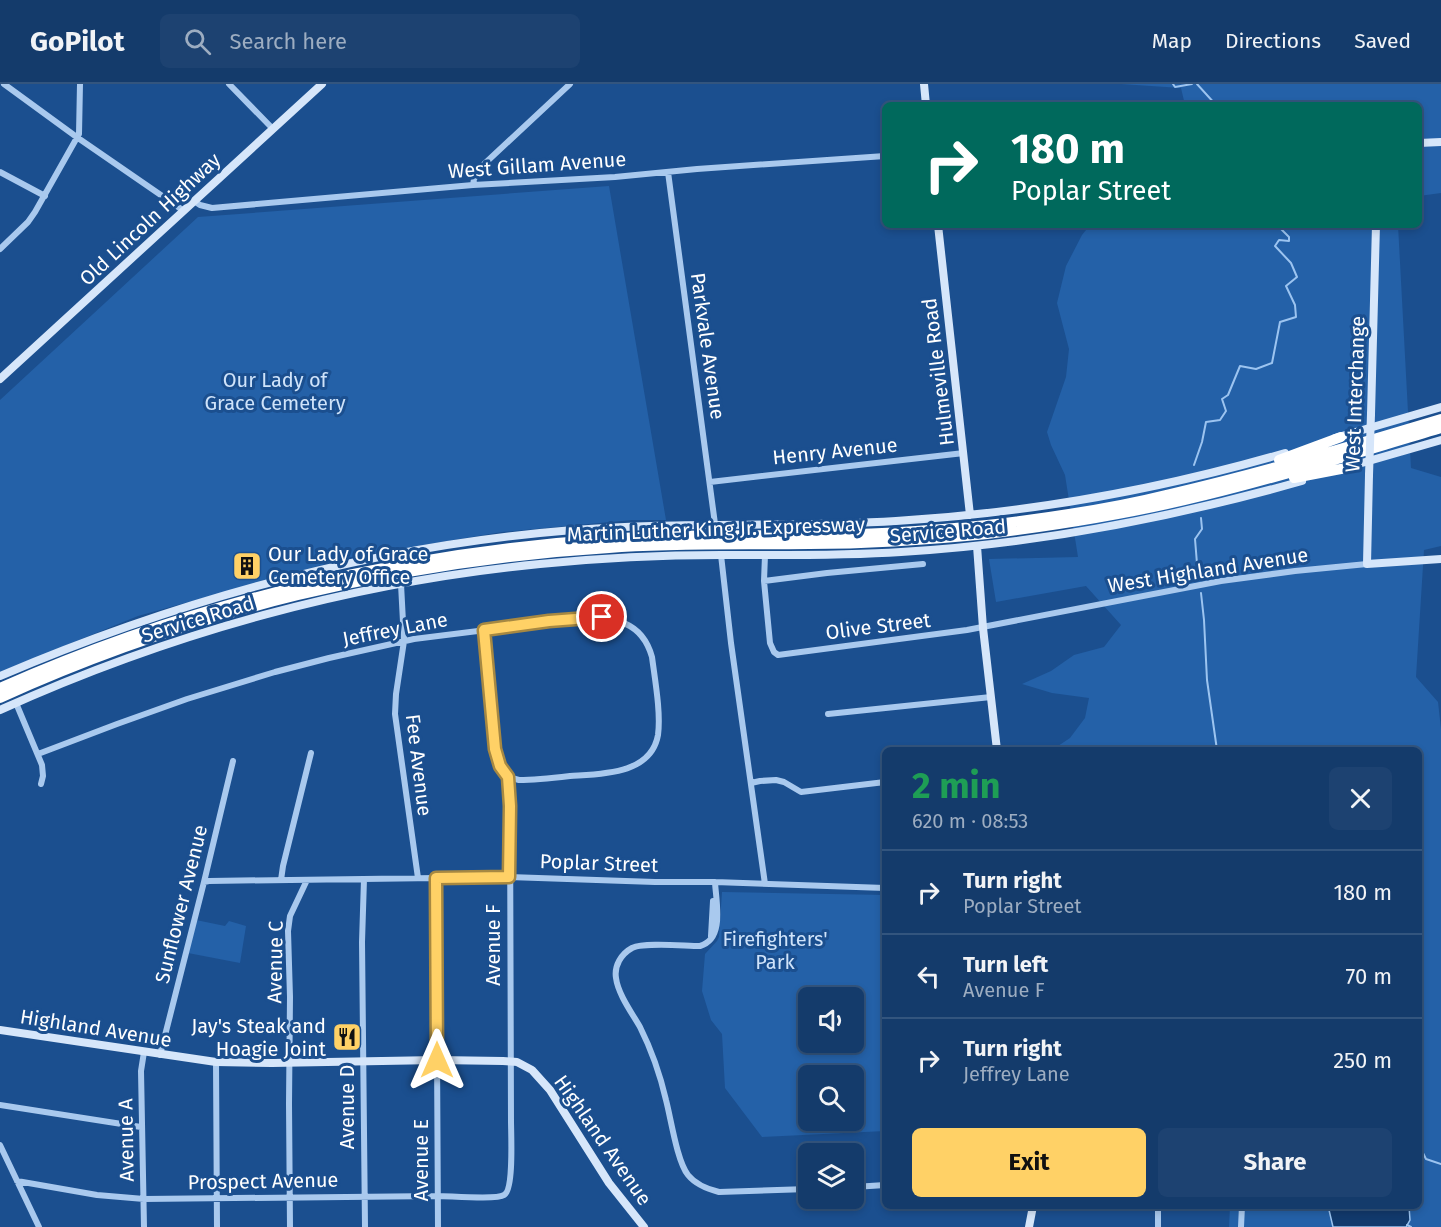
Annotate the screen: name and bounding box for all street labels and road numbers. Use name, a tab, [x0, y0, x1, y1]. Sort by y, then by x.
street label: Old Lincoln Highway	[75, 147, 226, 290]
street label: West Gillam Avenue	[447, 147, 627, 183]
street label: Parkvale Avenue	[686, 271, 730, 421]
street label: Hulmeville Road	[917, 297, 959, 447]
street label: West Interchange	[1340, 315, 1370, 473]
street label: Henry Avenue	[771, 433, 899, 469]
street label: Martin Luther King Jr. Expressway	[566, 512, 866, 546]
street label: Service Road	[889, 514, 1007, 548]
street label: West Highland Avenue	[1106, 542, 1310, 598]
street label: Service Road	[139, 590, 257, 648]
street label: Jeffrey Lane	[340, 607, 450, 651]
street label: Olive Street	[824, 608, 933, 644]
street label: Fee Avenue	[401, 713, 437, 817]
street label: Sunflower Avenue	[150, 822, 212, 986]
street label: Poplar Street	[539, 849, 659, 877]
street label: Avenue F	[481, 904, 505, 986]
street label: Avenue C	[262, 920, 288, 1004]
street label: Highland Avenue	[18, 1004, 174, 1052]
street label: Avenue D	[335, 1065, 359, 1149]
street label: Highland Avenue	[549, 1070, 657, 1210]
street label: Avenue A	[113, 1098, 139, 1182]
street label: Avenue E	[409, 1119, 433, 1201]
street label: Prospect Avenue	[187, 1168, 339, 1194]

